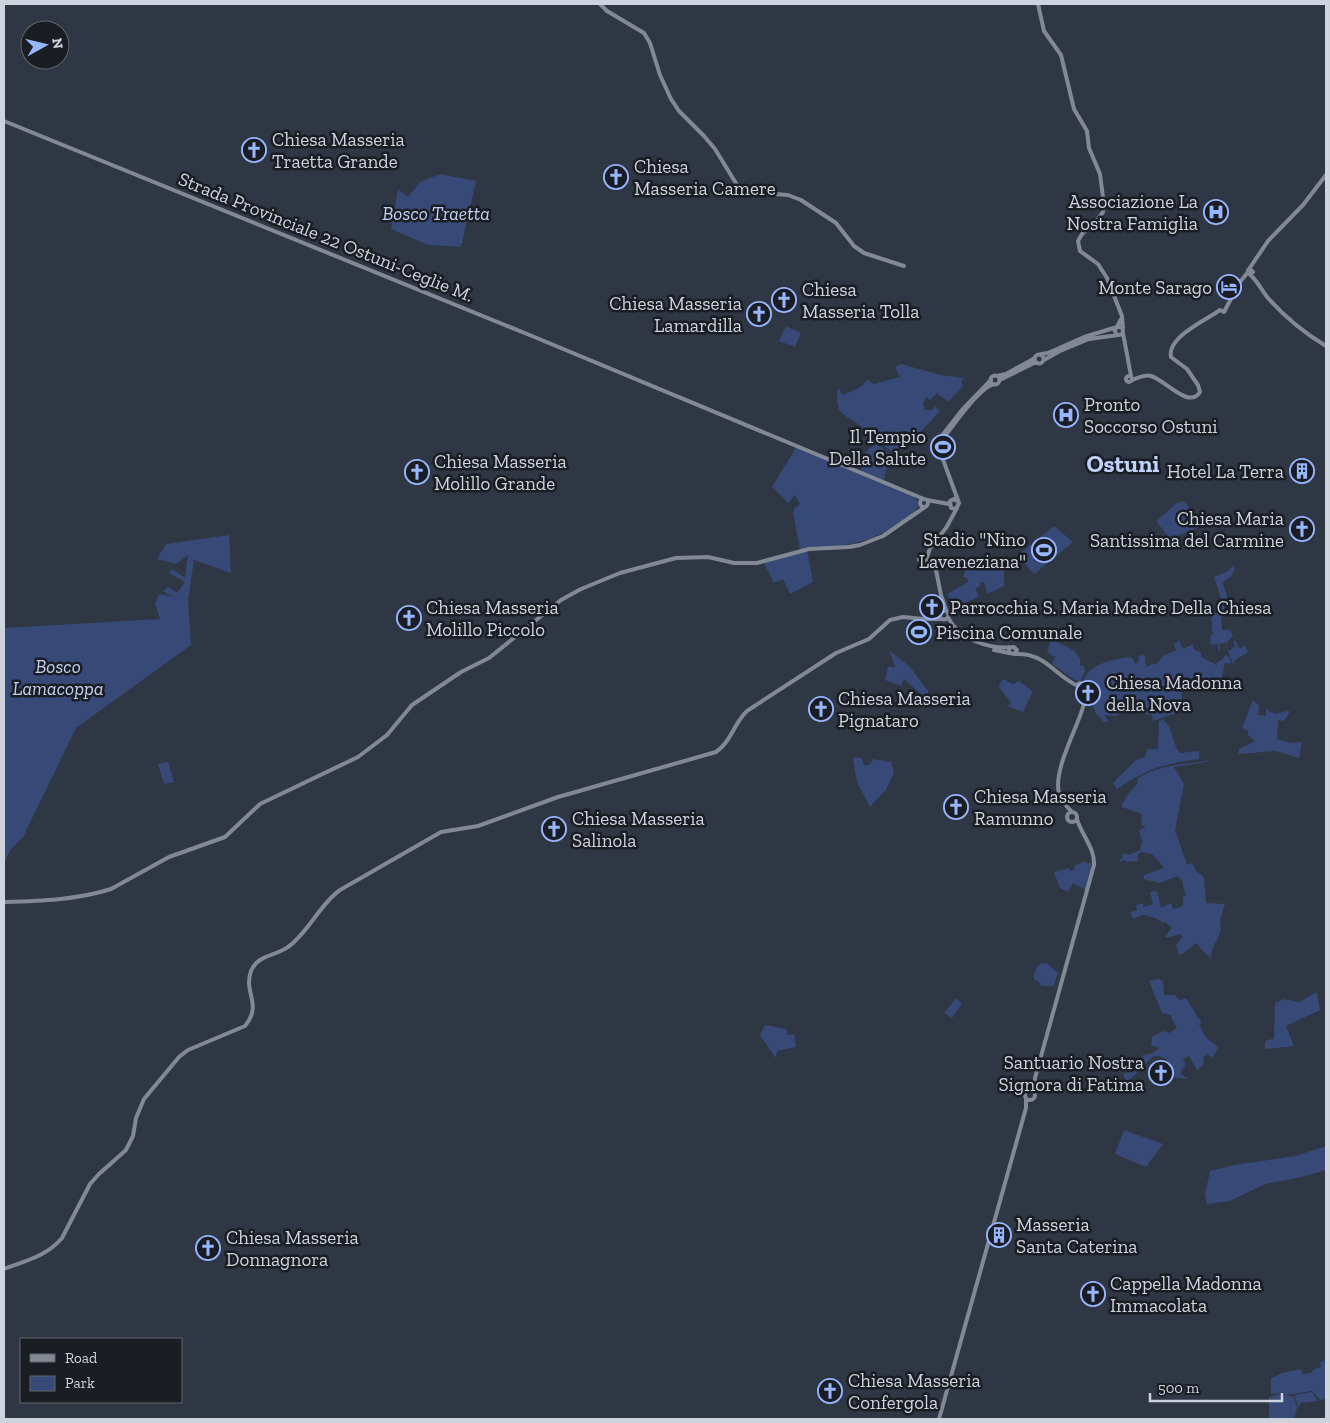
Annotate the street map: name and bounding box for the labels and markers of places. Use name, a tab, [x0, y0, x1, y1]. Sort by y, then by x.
place label: Chiesa Masseria Traetta Grande	[272, 128, 405, 173]
church icon: Chiesa Masseria Traetta Grande	[241, 137, 267, 163]
place label: Chiesa Masseria Camere	[634, 155, 776, 200]
church icon: Chiesa Masseria Camere	[603, 164, 629, 190]
place label: Associazione La Nostra Famiglia	[1067, 190, 1198, 235]
hospital icon: Associazione La Nostra Famiglia	[1203, 199, 1229, 225]
hotel icon: Monte Sarago	[1216, 274, 1242, 300]
place label: Monte Sarago	[1098, 276, 1212, 299]
place label: Chiesa Masseria Tolla	[802, 278, 919, 323]
church icon: Chiesa Masseria Tolla	[771, 287, 797, 313]
place label: Chiesa Masseria Lamardilla	[609, 292, 742, 337]
church icon: Chiesa Masseria Lamardilla	[746, 301, 772, 327]
place label: Pronto Soccorso Ostuni	[1084, 393, 1218, 438]
hospital icon: Pronto Soccorso Ostuni	[1053, 402, 1079, 428]
place label: Il Tempio Della Salute	[829, 425, 926, 470]
sports icon: Il Tempio Della Salute	[930, 434, 956, 460]
place label: Chiesa Masseria Molillo Grande	[434, 450, 567, 495]
building icon: Hotel La Terra	[1289, 458, 1315, 484]
church icon: Chiesa Masseria Molillo Grande	[404, 459, 430, 485]
place label: Hotel La Terra	[1167, 460, 1284, 483]
place label: Chiesa Maria Santissima del Carmine	[1090, 507, 1284, 552]
church icon: Chiesa Maria Santissima del Carmine	[1289, 516, 1315, 542]
place label: Stadio "Nino Laveneziana"	[919, 528, 1026, 573]
sports icon: Stadio "Nino Laveneziana"	[1031, 537, 1057, 563]
church icon: Parrocchia S. Maria Madre Della Chiesa	[919, 594, 945, 620]
place label: Chiesa Masseria Molillo Piccolo	[426, 596, 559, 641]
place label: Parrocchia S. Maria Madre Della Chiesa	[950, 596, 1271, 619]
church icon: Chiesa Masseria Molillo Piccolo	[396, 605, 422, 631]
sports icon: Piscina Comunale	[906, 619, 932, 645]
place label: Piscina Comunale	[936, 621, 1082, 644]
place label: Chiesa Madonna della Nova	[1106, 671, 1242, 716]
church icon: Chiesa Madonna della Nova	[1075, 680, 1101, 706]
place label: Chiesa Masseria Pignataro	[838, 687, 971, 732]
church icon: Chiesa Masseria Pignataro	[808, 696, 834, 722]
place label: Chiesa Masseria Ramunno	[974, 785, 1107, 830]
church icon: Chiesa Masseria Ramunno	[943, 794, 969, 820]
place label: Chiesa Masseria Salinola	[572, 807, 705, 852]
church icon: Chiesa Masseria Salinola	[541, 816, 567, 842]
place label: Santuario Nostra Signora di Fatima	[998, 1051, 1144, 1096]
church icon: Santuario Nostra Signora di Fatima	[1148, 1060, 1174, 1086]
place label: Masseria Santa Caterina	[1016, 1213, 1138, 1258]
building icon: Masseria Santa Caterina	[986, 1222, 1012, 1248]
place label: Chiesa Masseria Donnagnora	[226, 1226, 359, 1271]
church icon: Chiesa Masseria Donnagnora	[195, 1235, 221, 1261]
place label: Cappella Madonna Immacolata	[1110, 1272, 1262, 1317]
church icon: Cappella Madonna Immacolata	[1080, 1281, 1106, 1307]
place label: Chiesa Masseria Confergola	[848, 1369, 981, 1414]
church icon: Chiesa Masseria Confergola	[817, 1378, 843, 1404]

